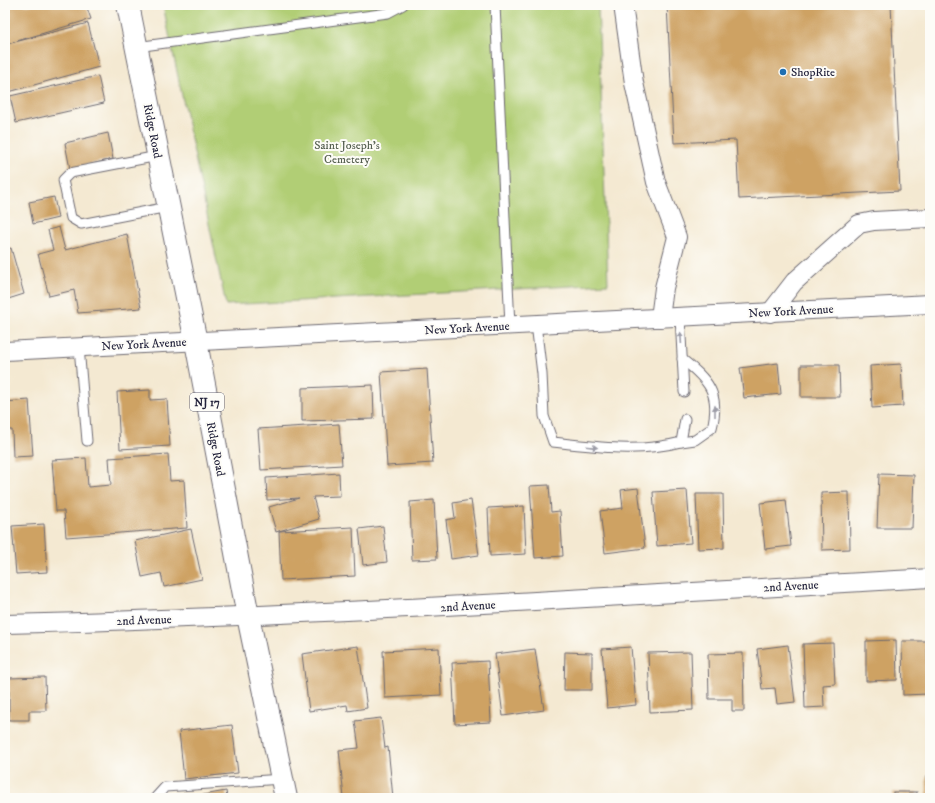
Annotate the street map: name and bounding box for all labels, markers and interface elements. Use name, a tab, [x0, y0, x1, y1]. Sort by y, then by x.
place label: ShopRite	[791, 65, 835, 80]
marker: ShopRite	[778, 67, 788, 77]
street label: Ridge Road	[140, 103, 165, 160]
park label: Saint Joseph's Cemetery	[314, 138, 380, 167]
street label: New York Avenue	[748, 302, 834, 321]
street label: New York Avenue	[424, 319, 510, 338]
one-way arrow	[677, 332, 684, 344]
street label: New York Avenue	[101, 335, 187, 354]
road number: NJ 17	[190, 393, 224, 411]
one-way arrow	[712, 404, 718, 417]
street label: Ridge Road	[203, 421, 228, 478]
one-way arrow	[586, 444, 598, 450]
street label: 2nd Avenue	[763, 578, 819, 595]
street label: 2nd Avenue	[440, 598, 496, 615]
street label: 2nd Avenue	[116, 612, 172, 629]

